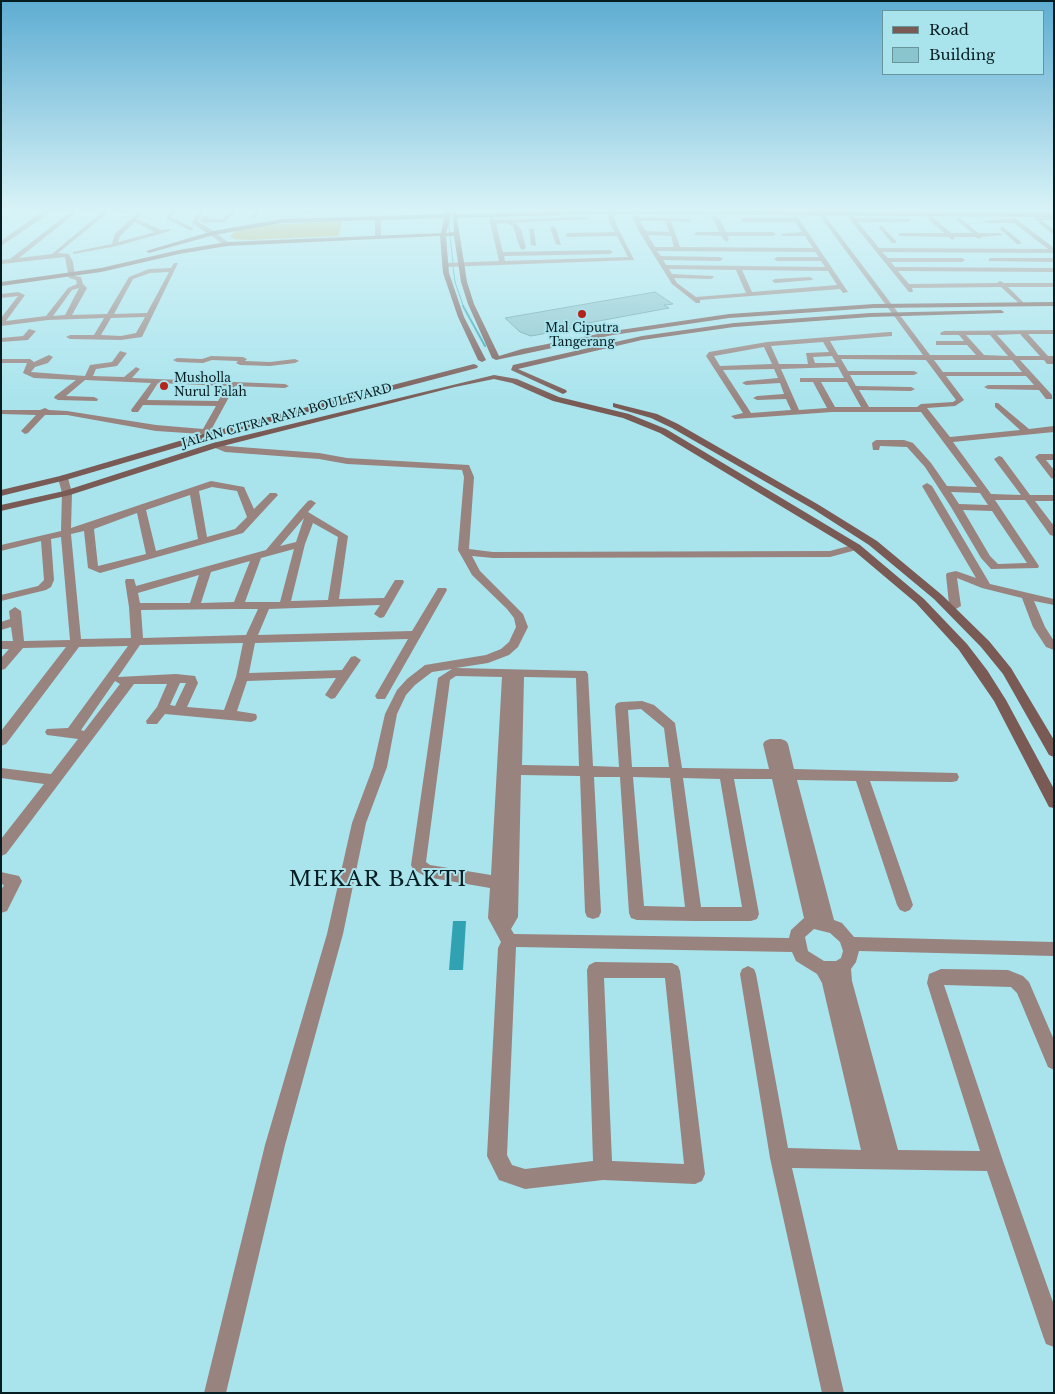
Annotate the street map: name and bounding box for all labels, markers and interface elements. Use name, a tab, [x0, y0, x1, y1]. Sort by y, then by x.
legend	[882, 10, 1045, 75]
text: Road	[929, 20, 969, 39]
text: Building	[929, 45, 995, 64]
marker: Mal Ciputra Tangerang	[576, 308, 588, 320]
place label: Mal Ciputra Tangerang	[545, 322, 619, 350]
place label: Musholla Nurul Falah	[174, 372, 247, 400]
marker: Musholla Nurul Falah	[158, 380, 170, 392]
street label: JALAN CITRA RAYA BOULEVARD	[180, 381, 394, 451]
district label: MEKAR BAKTI	[287, 867, 469, 893]

